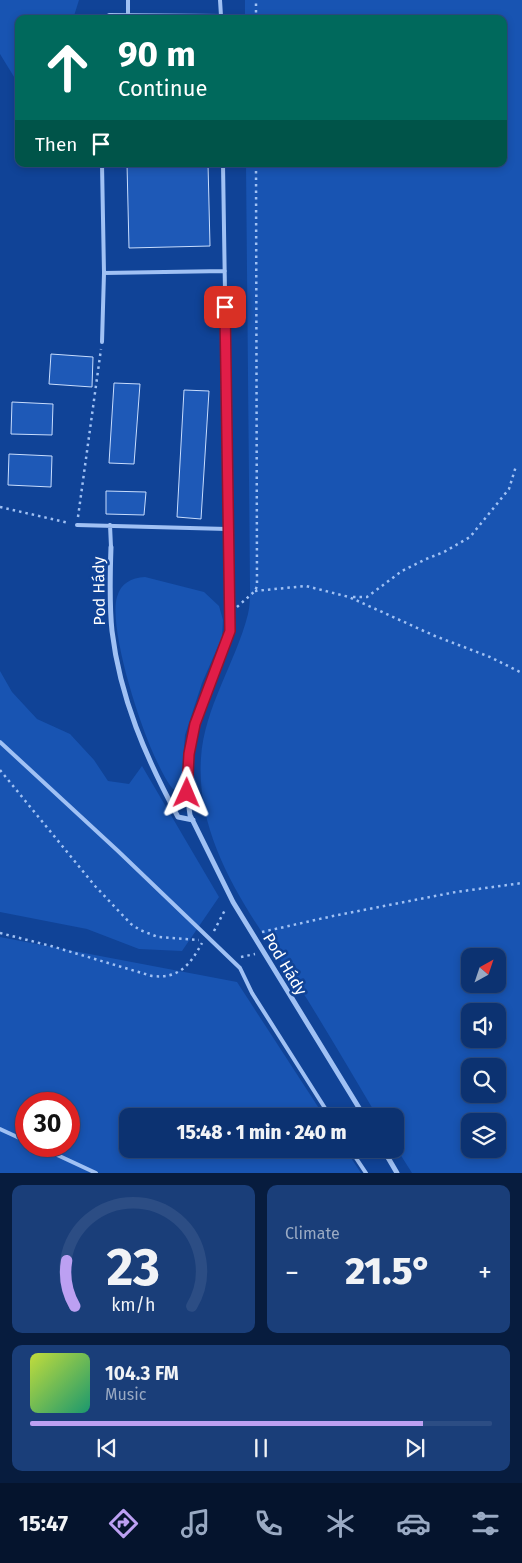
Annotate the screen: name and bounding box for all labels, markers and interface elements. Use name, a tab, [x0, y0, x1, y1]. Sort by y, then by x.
text: 90 m	[118, 33, 196, 75]
icon: ahead	[35, 35, 100, 100]
text: Continue	[118, 75, 207, 102]
icon: arrive	[87, 130, 115, 158]
text: Then	[35, 133, 77, 156]
pin	[204, 286, 246, 328]
icon: arrive	[211, 293, 239, 321]
street label: Pod Hády	[89, 556, 109, 626]
position arrow	[160, 766, 212, 818]
street label: Pod Hády	[259, 930, 311, 999]
north arrow	[461, 948, 506, 992]
map controls	[461, 948, 506, 1158]
button: sound	[461, 1003, 506, 1048]
button: search	[461, 1058, 506, 1103]
speed limit sign: 30	[15, 1092, 80, 1157]
button: layers	[461, 1113, 506, 1158]
text: 15:48 · 1 min · 240 m	[177, 1121, 346, 1144]
text: Climate	[285, 1224, 340, 1243]
text: 23	[107, 1236, 160, 1299]
text: 21.5°	[345, 1248, 432, 1294]
text: −	[285, 1256, 299, 1289]
text: +	[478, 1256, 492, 1289]
text: km/h	[111, 1294, 156, 1316]
text: 104.3 FM	[105, 1362, 179, 1385]
text: Music	[105, 1385, 146, 1404]
icon: previous	[93, 1434, 121, 1462]
icon: pause	[247, 1434, 275, 1462]
icon: next	[401, 1434, 429, 1462]
icon: directions	[106, 1506, 141, 1541]
icon: music	[178, 1506, 213, 1541]
icon: phone	[251, 1506, 286, 1541]
icon: climate	[323, 1506, 358, 1541]
icon: car	[396, 1506, 431, 1541]
icon: filters	[468, 1506, 503, 1541]
text: 15:47	[19, 1510, 68, 1537]

